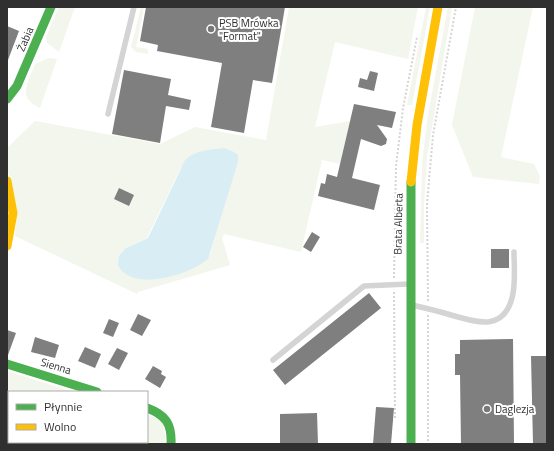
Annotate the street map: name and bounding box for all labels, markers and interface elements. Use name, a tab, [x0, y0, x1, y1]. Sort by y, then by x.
place label: PSB Mrówka "Format"	[219, 15, 279, 44]
street label: Żabia	[13, 24, 37, 54]
marker: PSB Mrówka "Format"	[206, 24, 216, 34]
street label: Brata Alberta	[389, 193, 407, 255]
street label: Sienna	[39, 354, 74, 378]
legend	[8, 391, 148, 443]
text: Płynnie	[44, 397, 82, 416]
place label: Daglezja	[495, 401, 535, 417]
marker: Daglezja	[482, 404, 492, 414]
text: Wolno	[44, 417, 76, 436]

